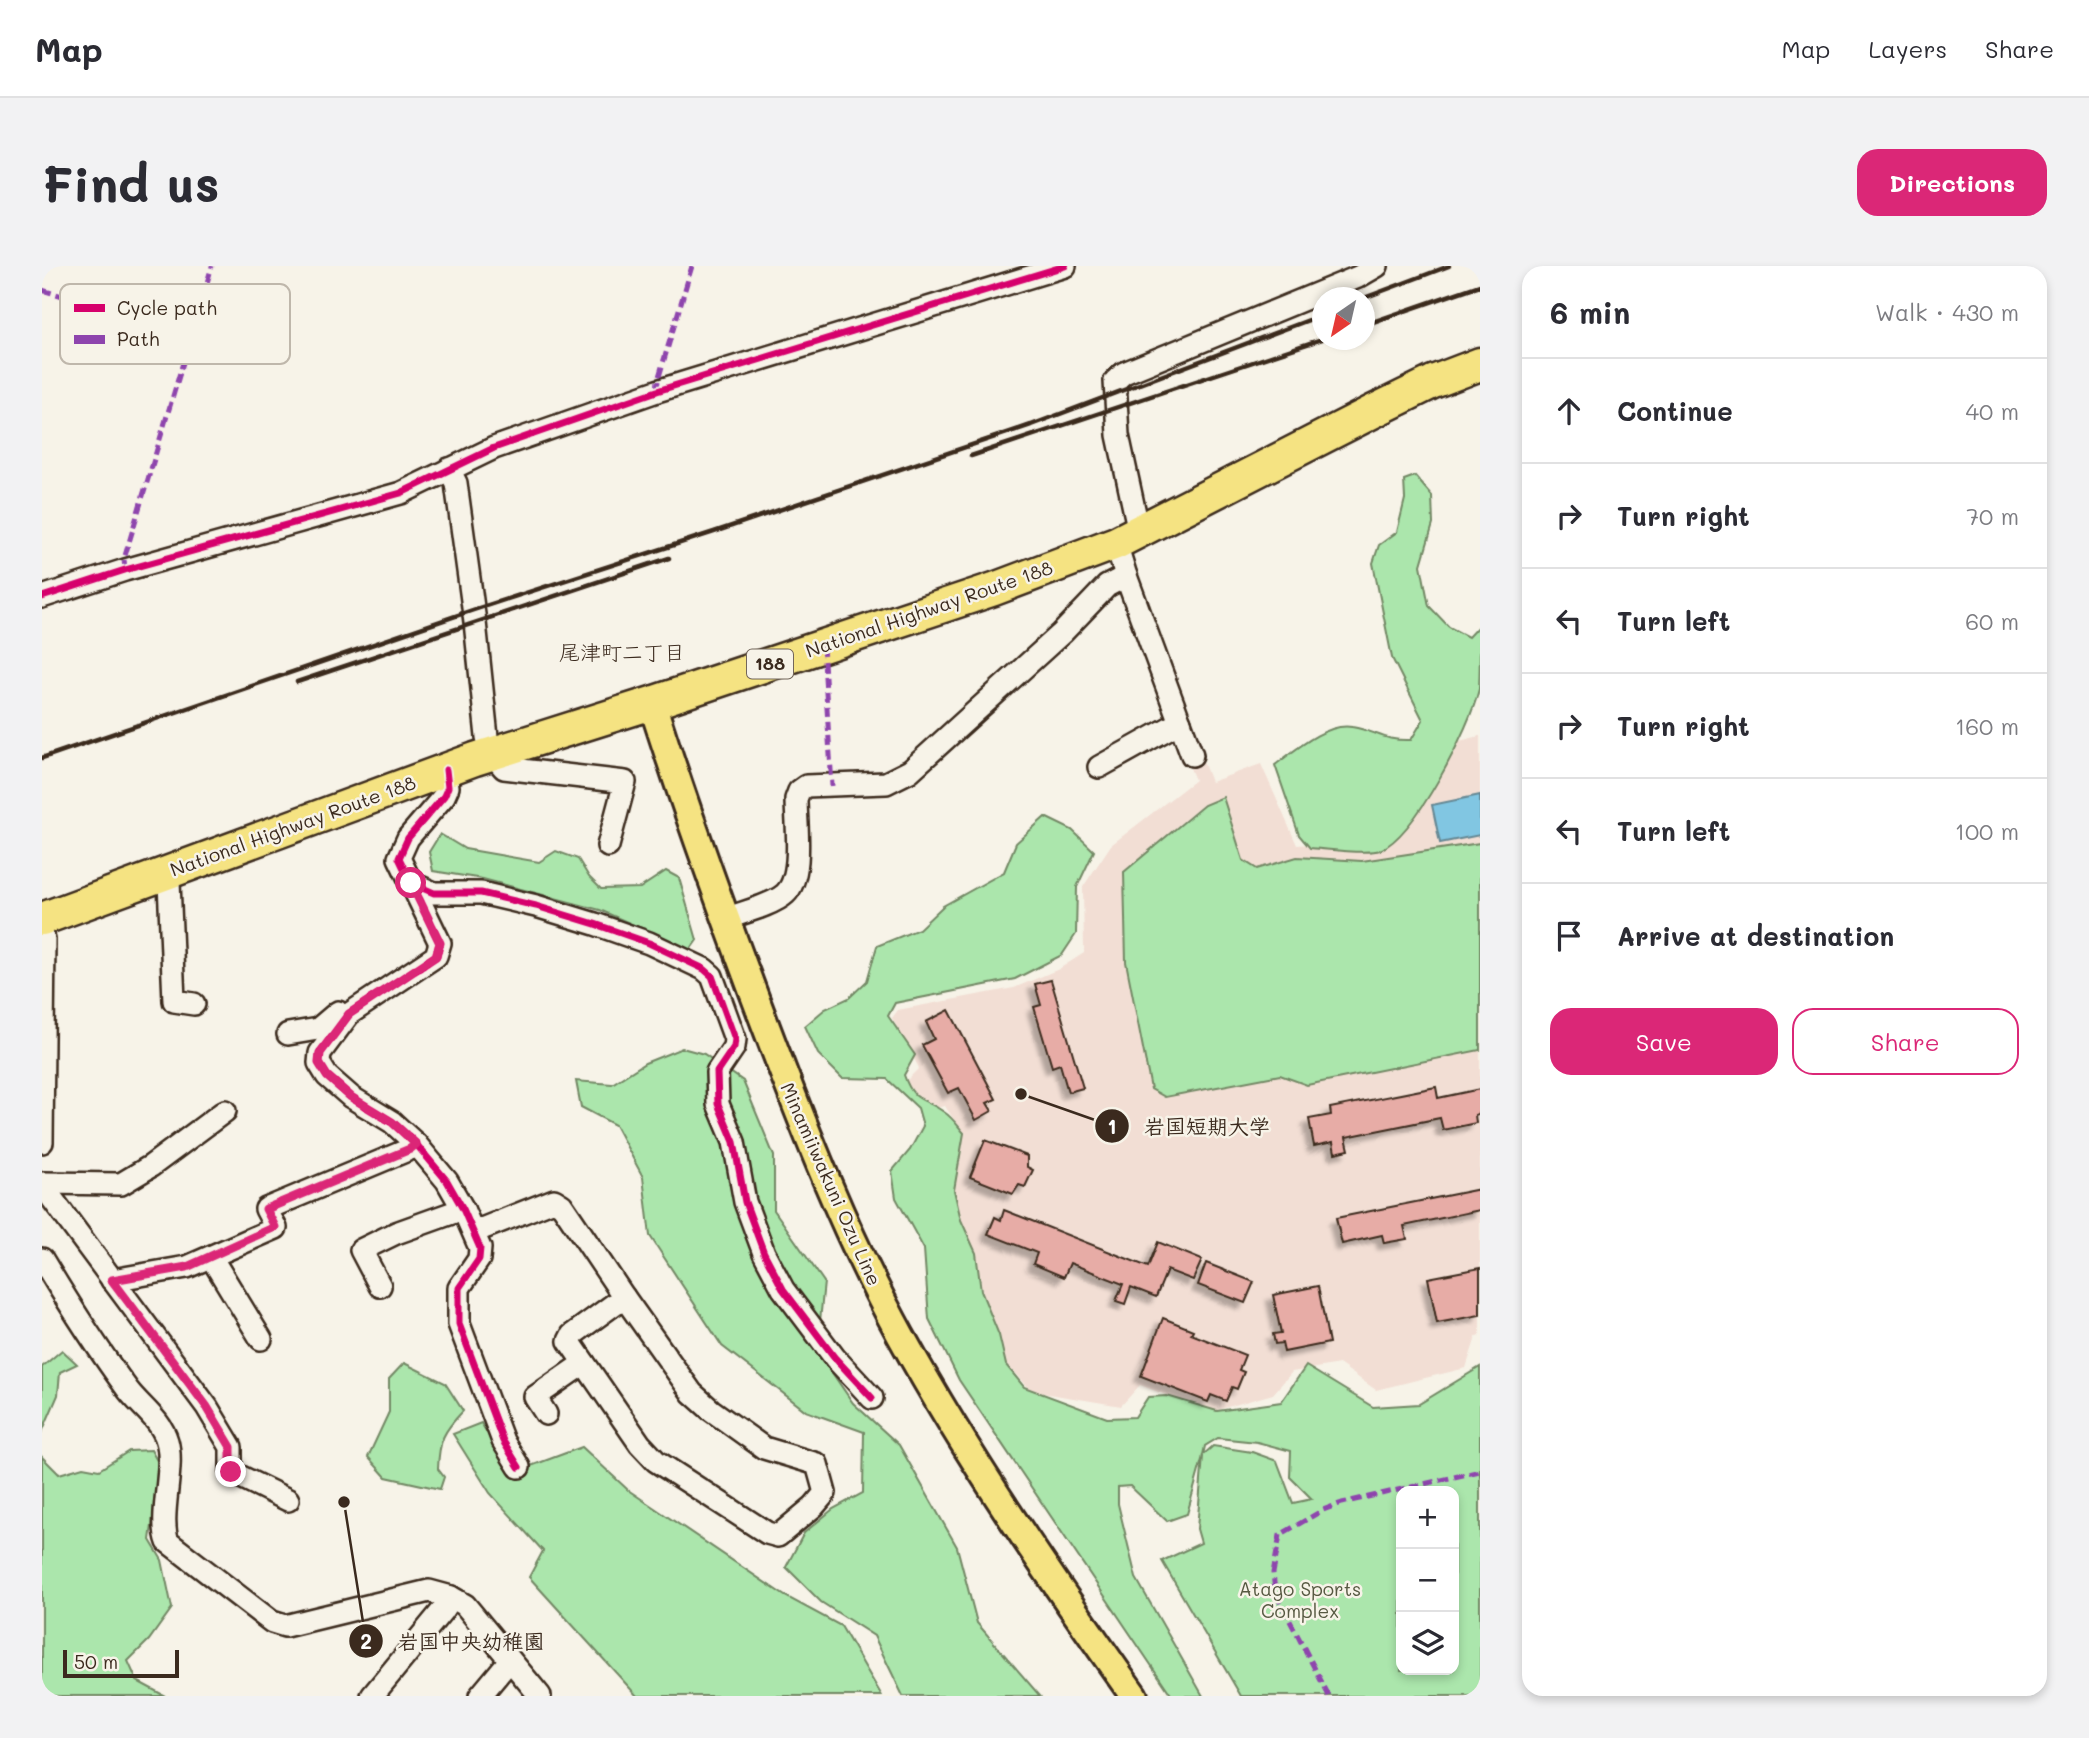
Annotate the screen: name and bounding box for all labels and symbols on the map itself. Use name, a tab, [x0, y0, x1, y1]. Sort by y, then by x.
legend	[60, 284, 290, 364]
north arrow	[1312, 287, 1375, 350]
text: Cycle path	[117, 295, 217, 320]
text: Path	[117, 326, 160, 351]
street label: National Highway Route 188	[802, 554, 1056, 663]
district label: 尾津町二丁目	[559, 638, 685, 665]
road number: 188	[747, 650, 793, 678]
street label: National Highway Route 188	[167, 769, 419, 882]
route start	[395, 867, 426, 898]
street label: Minamiiwakuni Ozu Line	[775, 1078, 888, 1289]
callout: 岩国短期大学	[1095, 1105, 1284, 1147]
text: 1	[1107, 1112, 1117, 1139]
text: 岩国短期大学	[1144, 1112, 1270, 1139]
route end	[215, 1456, 246, 1487]
park label: Atago Sports Complex	[1239, 1576, 1361, 1623]
callout: 岩国中央幼稚園	[348, 1620, 558, 1662]
text: 2	[360, 1627, 372, 1654]
text: 岩国中央幼稚園	[398, 1627, 545, 1654]
scale bar	[63, 1647, 178, 1679]

